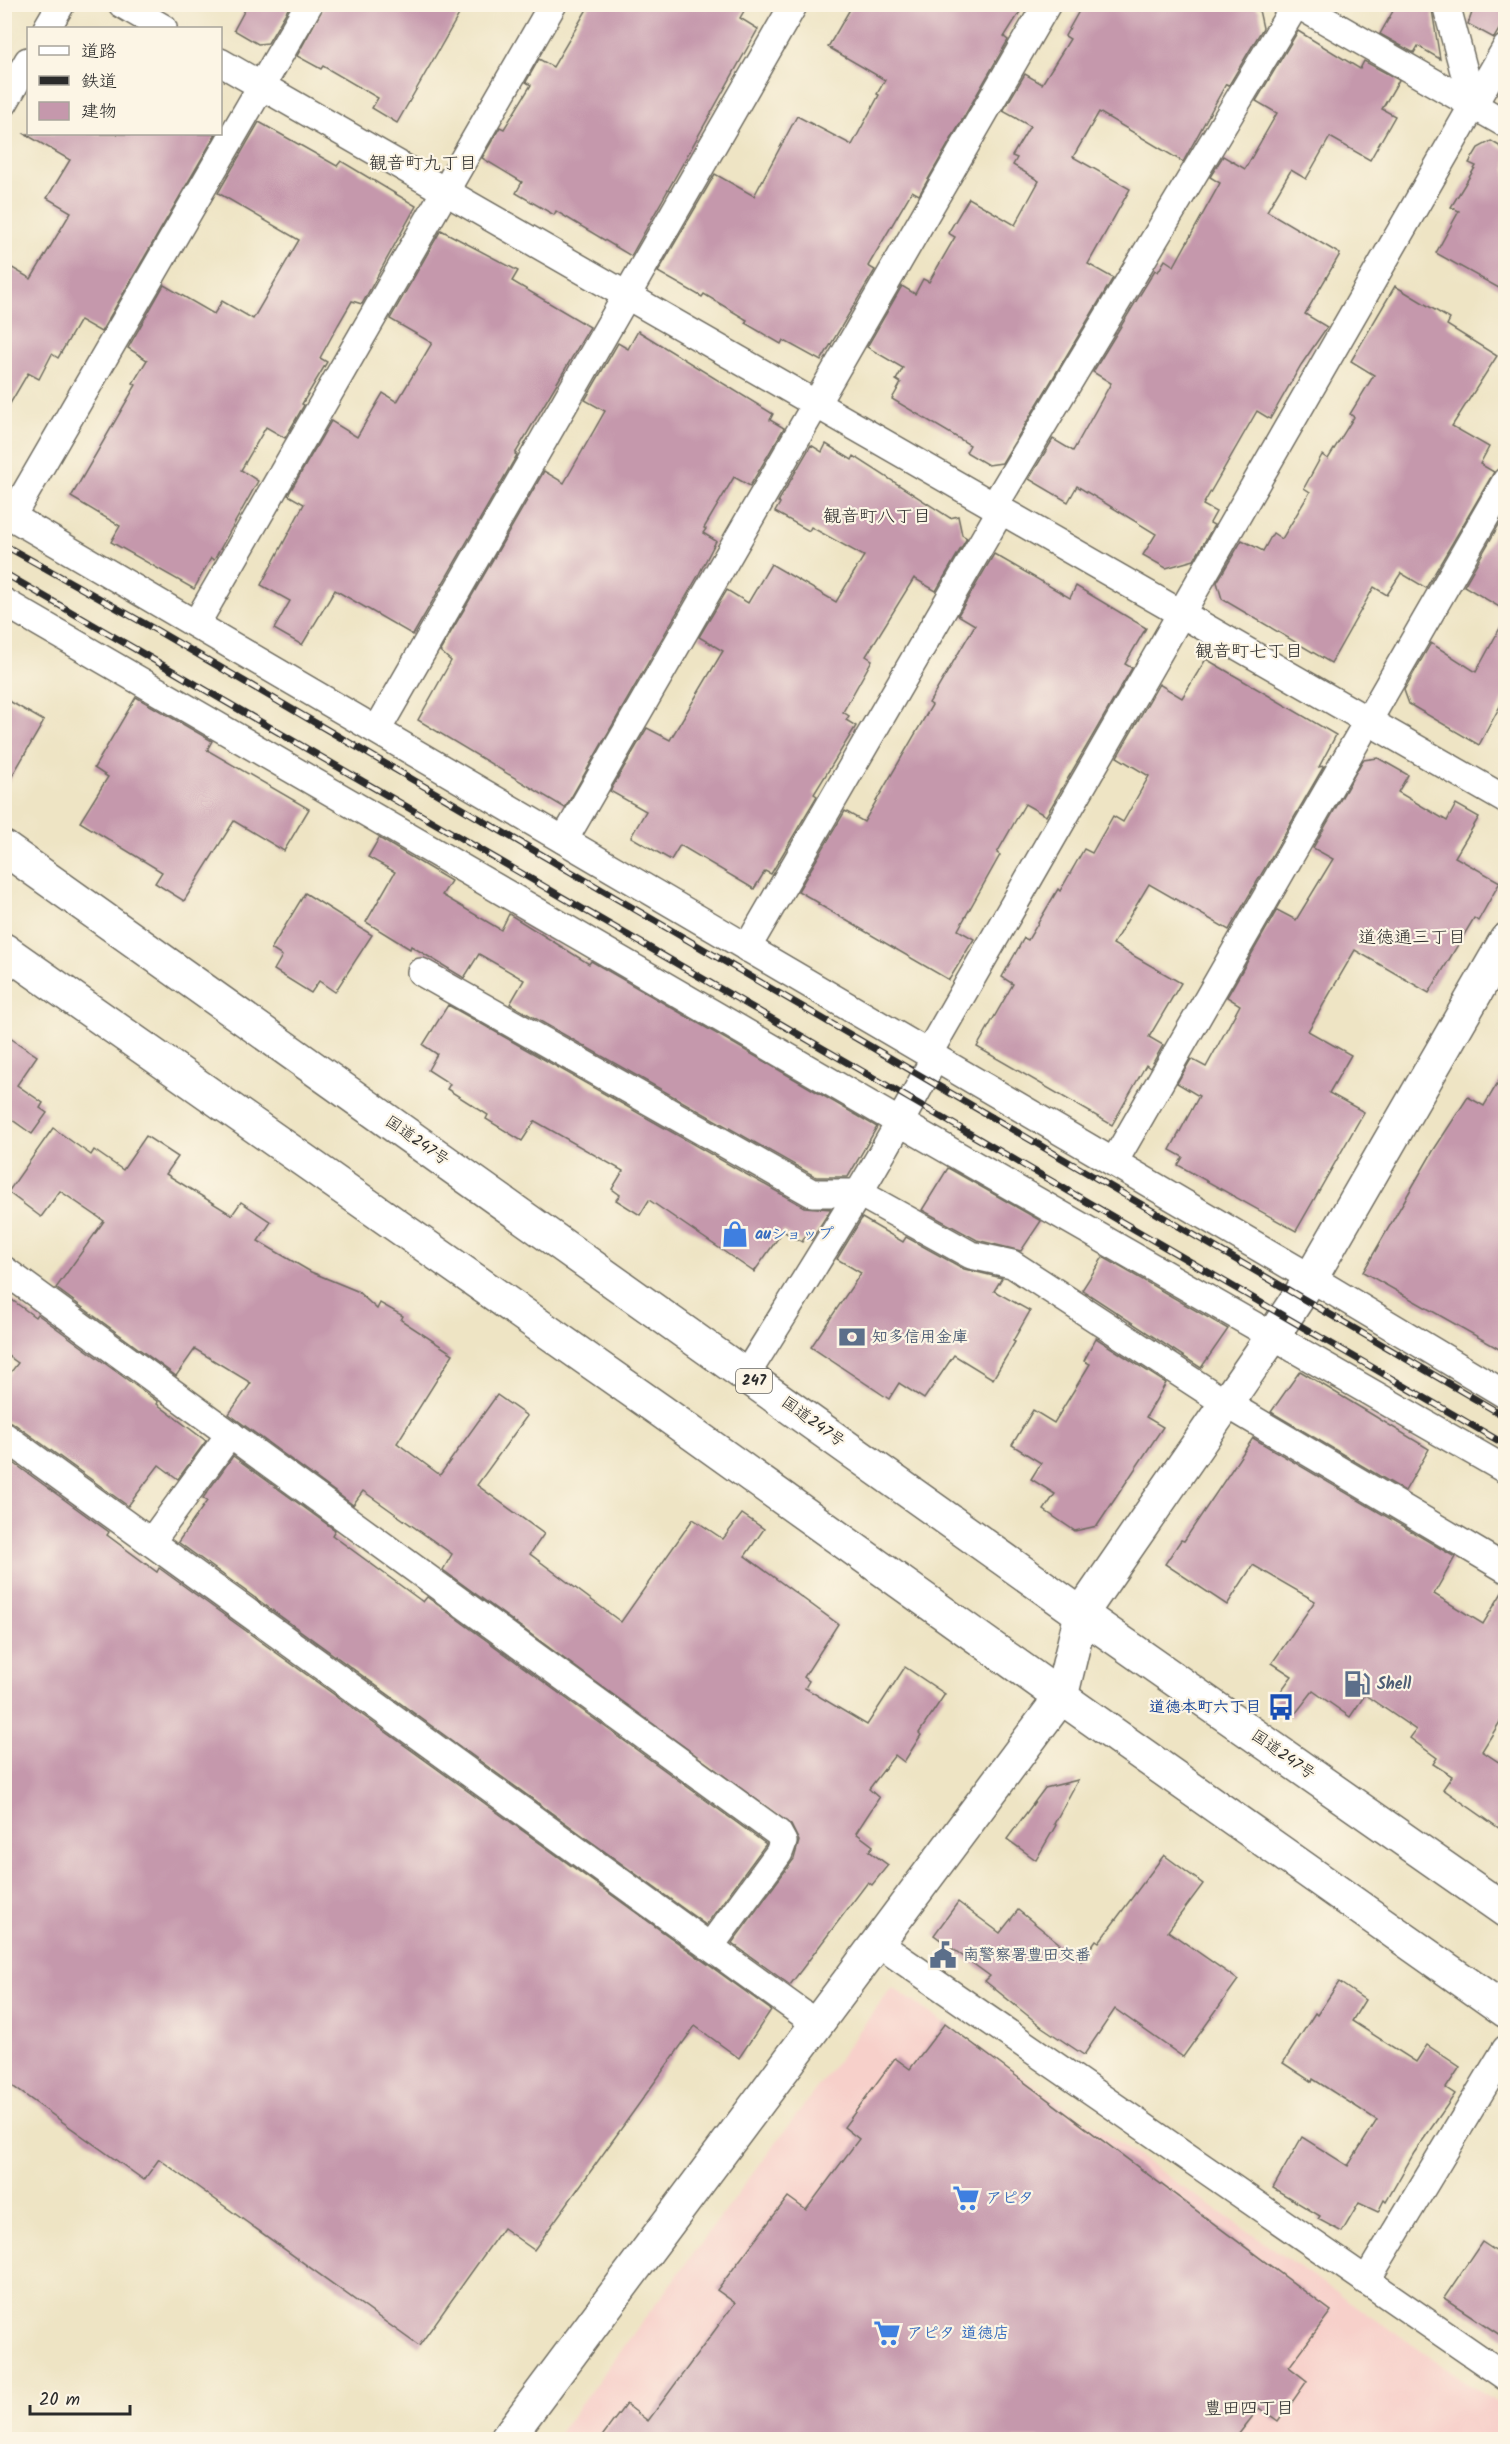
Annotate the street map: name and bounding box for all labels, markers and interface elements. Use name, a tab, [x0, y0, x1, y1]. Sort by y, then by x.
legend	[27, 27, 222, 135]
text: 道路	[81, 38, 117, 67]
text: 鉄道	[81, 68, 117, 97]
text: 建物	[81, 98, 117, 127]
district label: 観音町九丁目	[369, 150, 477, 179]
district label: 観音町八丁目	[823, 503, 931, 532]
district label: 観音町七丁目	[1195, 638, 1303, 667]
district label: 道徳通三丁目	[1358, 924, 1466, 953]
street label: 国道247号	[380, 1110, 454, 1172]
shop icon: auショップ	[720, 1219, 750, 1249]
place label: auショップ	[755, 1222, 834, 1247]
bank icon: 知多信用金庫	[837, 1322, 867, 1352]
place label: 知多信用金庫	[872, 1325, 968, 1350]
road number: 247	[736, 1369, 772, 1393]
street label: 国道247号	[776, 1390, 850, 1454]
fuel station icon: Shell	[1342, 1669, 1372, 1699]
place label: Shell	[1377, 1672, 1412, 1697]
bus stop icon: 道徳本町六丁目	[1266, 1692, 1296, 1722]
place label: 道徳本町六丁目	[1149, 1695, 1261, 1720]
street label: 国道247号	[1246, 1724, 1320, 1786]
public building icon: 南警察署豊田交番	[928, 1940, 958, 1970]
place label: 南警察署豊田交番	[963, 1943, 1091, 1968]
supermarket icon: アピタ	[951, 2183, 981, 2213]
place label: アピタ	[986, 2186, 1034, 2211]
supermarket icon: アピタ 道徳店	[872, 2318, 902, 2348]
place label: アピタ 道徳店	[907, 2321, 1009, 2346]
scale bar	[30, 2378, 130, 2416]
text: 20 m	[39, 2386, 80, 2415]
district label: 豊田四丁目	[1204, 2395, 1294, 2424]

